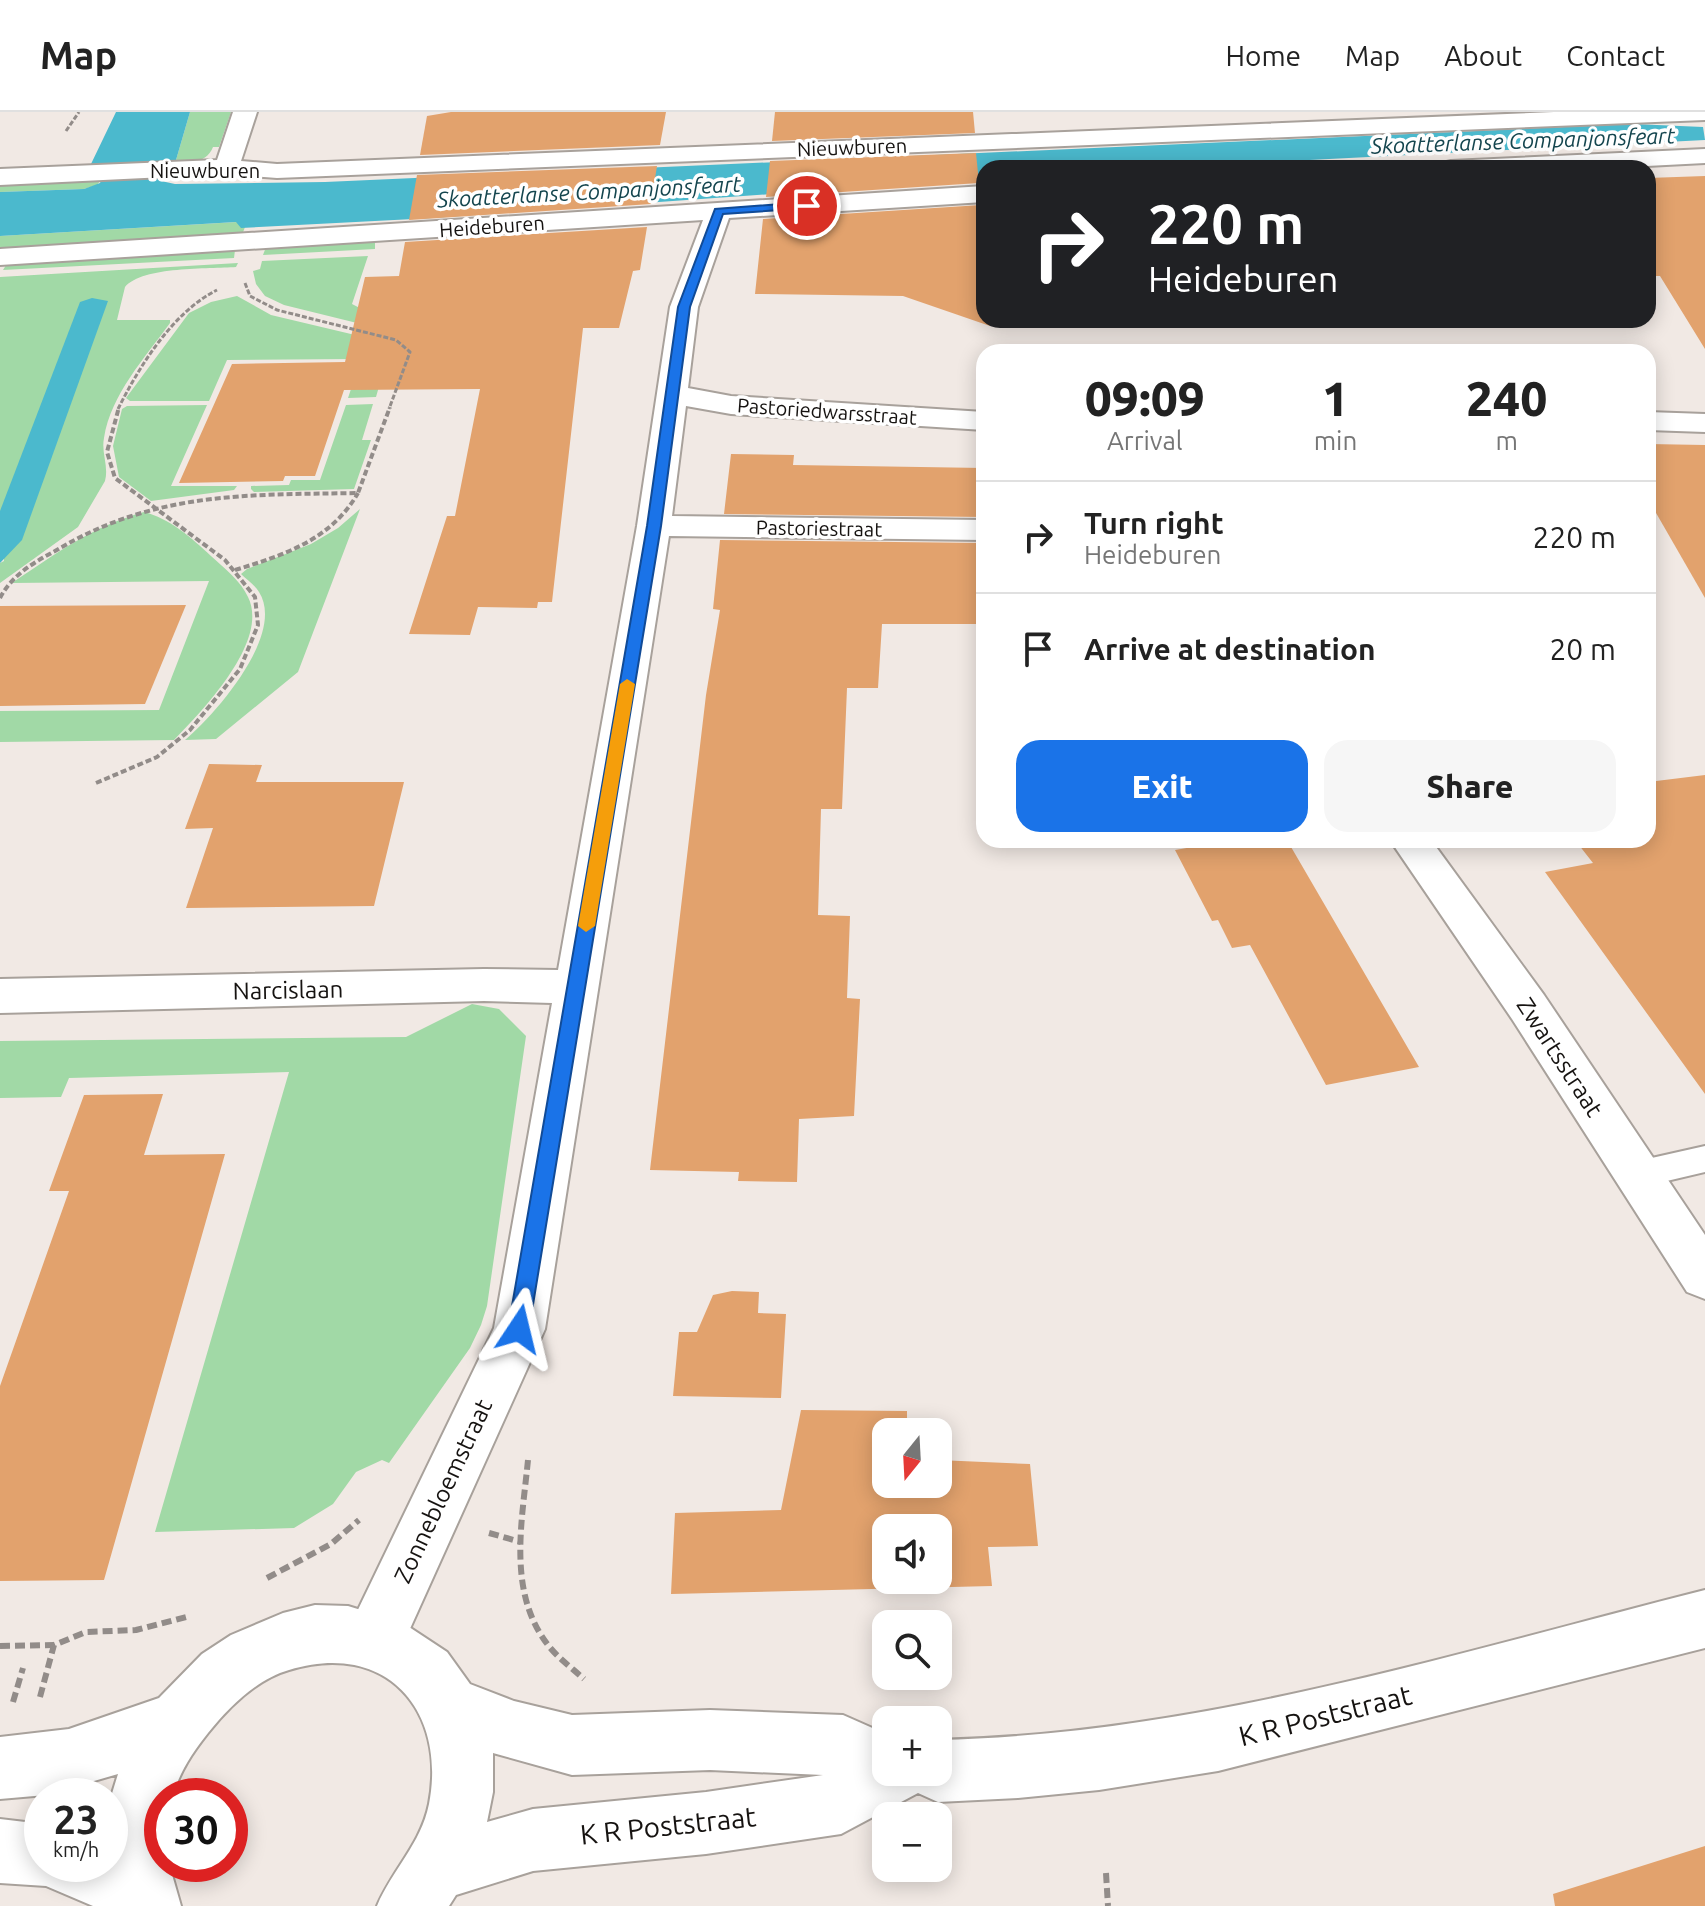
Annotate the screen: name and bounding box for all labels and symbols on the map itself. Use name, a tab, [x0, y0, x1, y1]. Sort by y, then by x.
water label: Skoatterlanse Companjonsfeart	[1370, 122, 1676, 159]
street label: Nieuwburen	[797, 134, 907, 160]
street label: Nieuwburen	[150, 159, 260, 182]
water label: Skoatterlanse Companjonsfeart	[435, 171, 742, 212]
pin	[773, 172, 841, 240]
street label: Heideburen	[438, 211, 546, 241]
street label: Pastoriedwarsstraat	[736, 393, 918, 429]
street label: Pastoriestraat	[756, 515, 882, 541]
street label: Narcislaan	[232, 976, 344, 1004]
street label: Zwartsstraat	[1512, 993, 1609, 1122]
position arrow	[477, 1287, 561, 1371]
street label: Zonnebloemstraat	[389, 1394, 498, 1587]
north arrow	[872, 1418, 952, 1498]
street label: K R Poststraat	[1235, 1679, 1415, 1751]
speed limit sign: 30	[144, 1778, 248, 1882]
street label: K R Poststraat	[578, 1800, 758, 1850]

